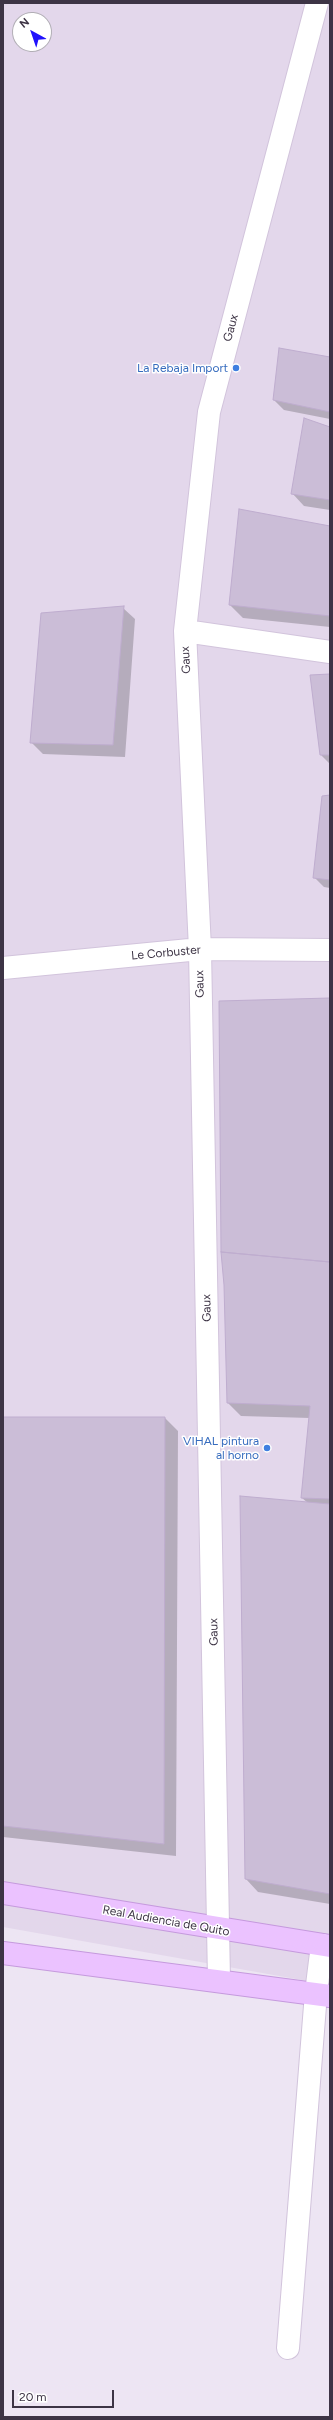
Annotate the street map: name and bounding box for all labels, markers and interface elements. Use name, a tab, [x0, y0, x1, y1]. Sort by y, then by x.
north arrow	[12, 12, 52, 52]
text: N	[17, 15, 32, 31]
street label: Gaux	[220, 313, 242, 343]
place label: La Rebaja Import	[137, 361, 228, 375]
marker: La Rebaja Import	[231, 363, 241, 373]
street label: Gaux	[178, 646, 194, 674]
street label: Le Corbuster	[131, 943, 201, 963]
street label: Gaux	[193, 970, 207, 998]
street label: Gaux	[200, 1294, 214, 1322]
place label: VIHAL pintura al horno	[183, 1434, 259, 1462]
marker: VIHAL pintura al horno	[262, 1443, 272, 1453]
street label: Gaux	[207, 1618, 221, 1646]
street label: Real Audiencia de Quito	[101, 1903, 231, 1939]
scale bar	[14, 2382, 116, 2408]
text: 20 m	[19, 2390, 47, 2404]

